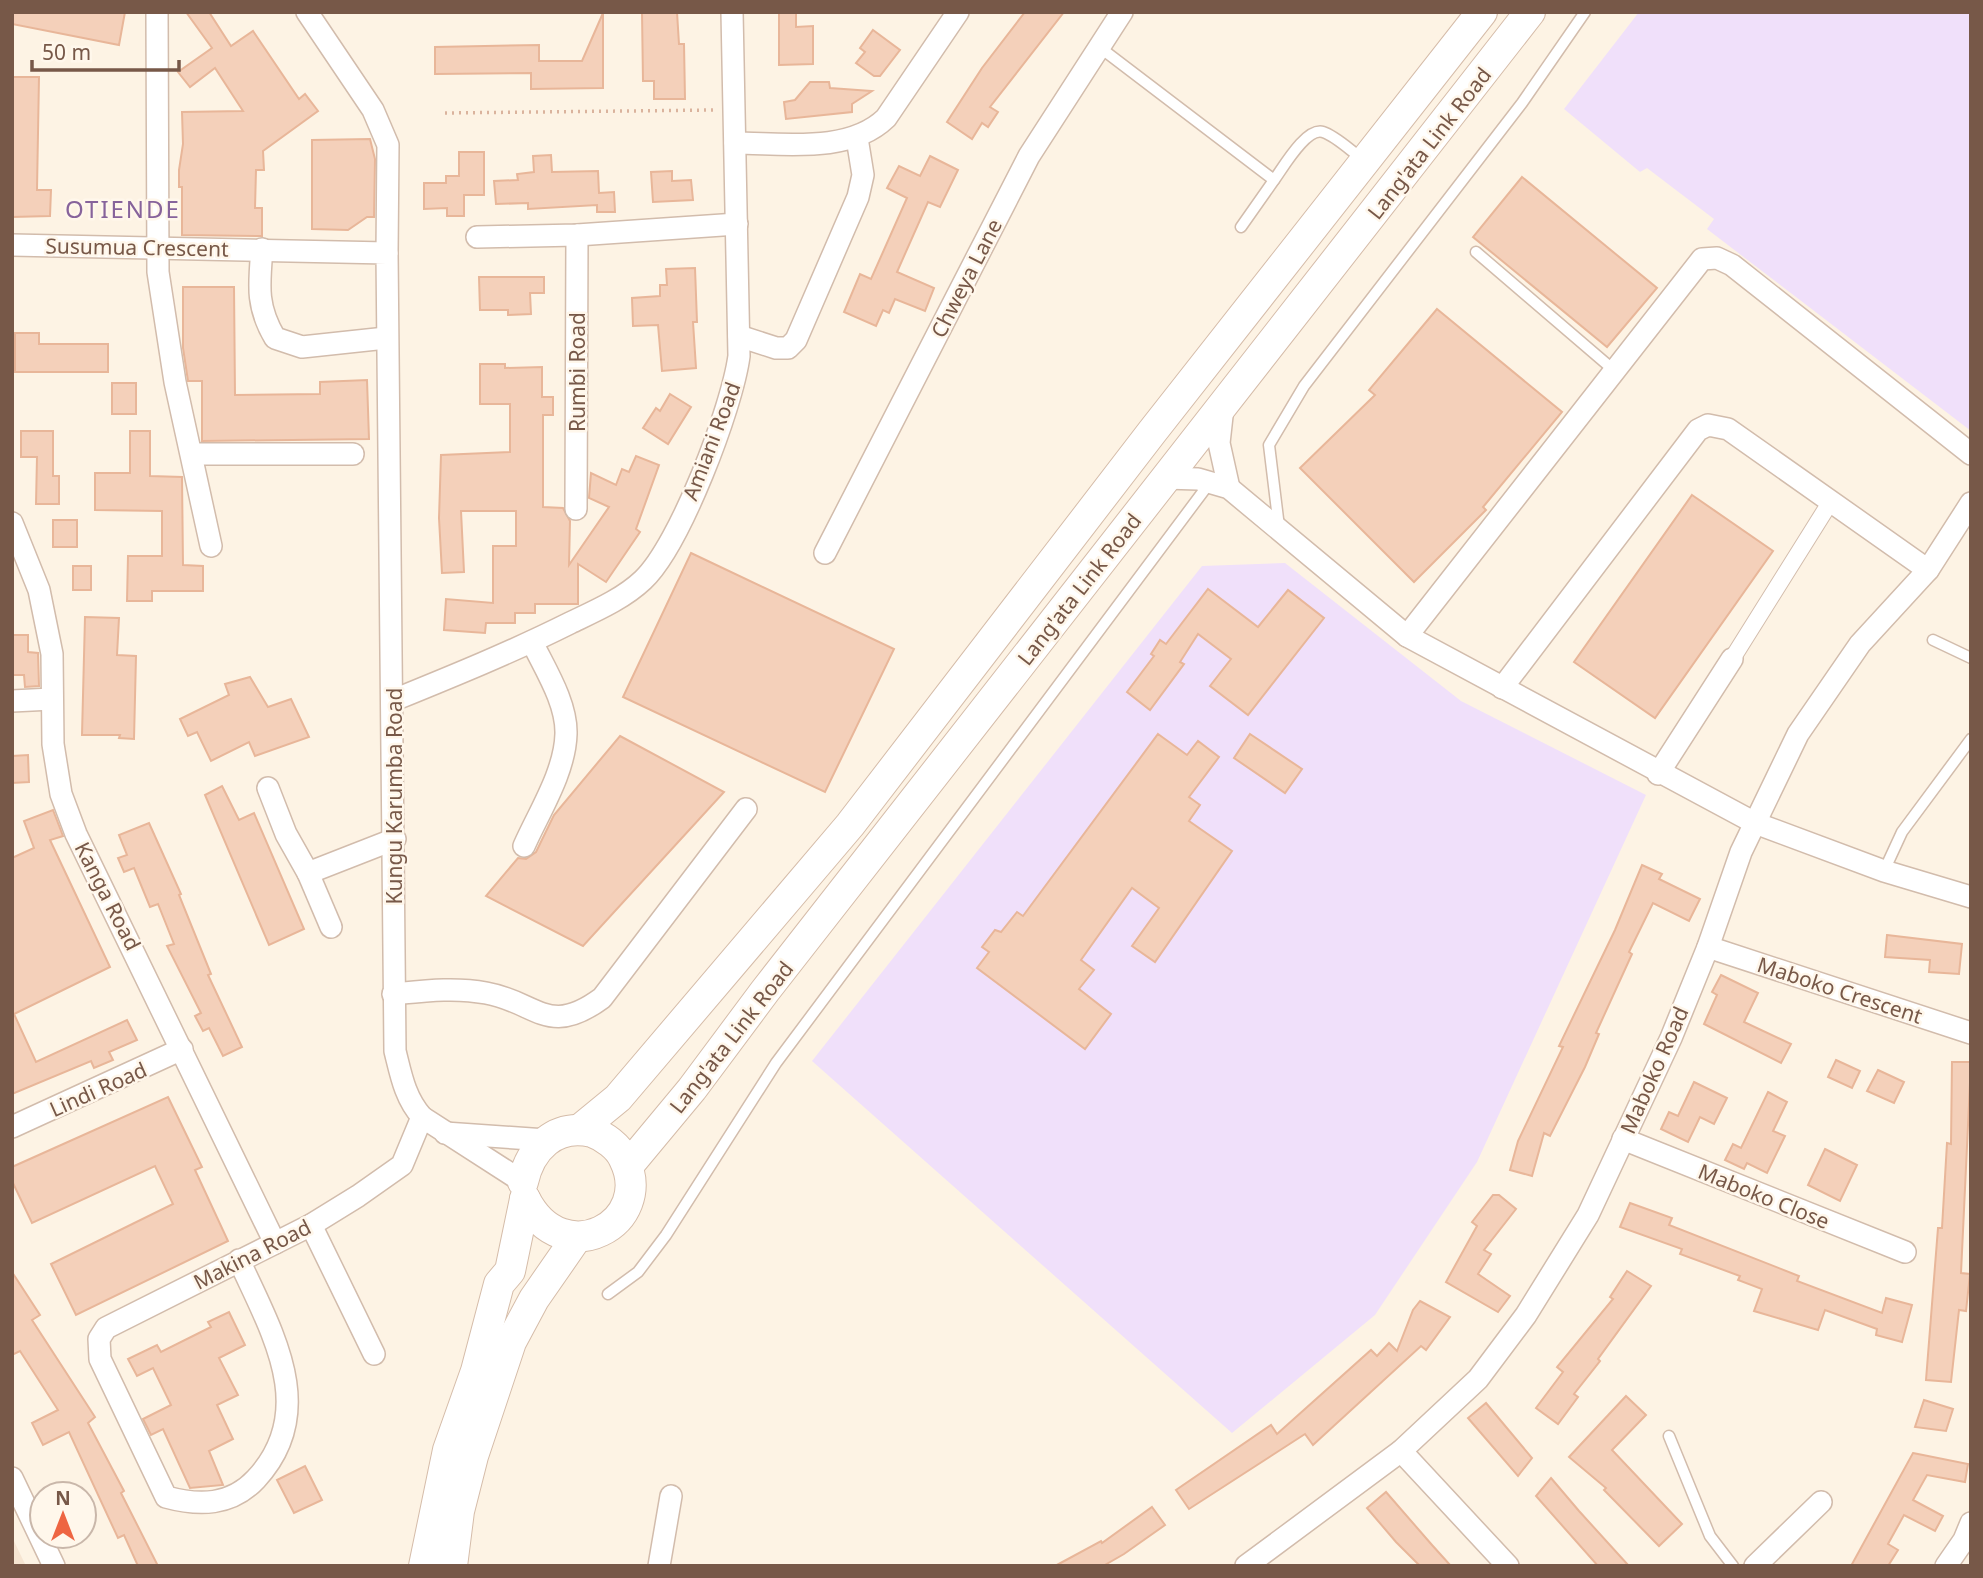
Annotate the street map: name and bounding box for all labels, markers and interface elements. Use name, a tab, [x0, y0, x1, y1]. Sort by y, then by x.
scale bar	[32, 28, 178, 72]
text: 50 m	[42, 38, 91, 66]
street label: Lang'ata Link Road	[1361, 61, 1497, 225]
district label: OTIENDE	[65, 192, 181, 225]
street label: Chweya Lane	[924, 214, 1008, 342]
street label: Susumua Crescent	[45, 231, 229, 263]
street label: Rumbi Road	[563, 312, 591, 432]
street label: Amiani Road	[676, 378, 746, 504]
street label: Lang'ata Link Road	[1011, 507, 1147, 671]
street label: Kungu Karumba Road	[380, 688, 408, 905]
street label: Kanga Road	[69, 837, 147, 955]
street label: Maboko Crescent	[1754, 950, 1926, 1030]
street label: Lang'ata Link Road	[663, 955, 799, 1119]
street label: Maboko Road	[1613, 1002, 1695, 1138]
street label: Lindi Road	[45, 1055, 151, 1123]
street label: Maboko Close	[1694, 1157, 1834, 1235]
street label: Makina Road	[189, 1212, 315, 1296]
north arrow	[28, 1480, 98, 1550]
text: N	[55, 1485, 71, 1511]

